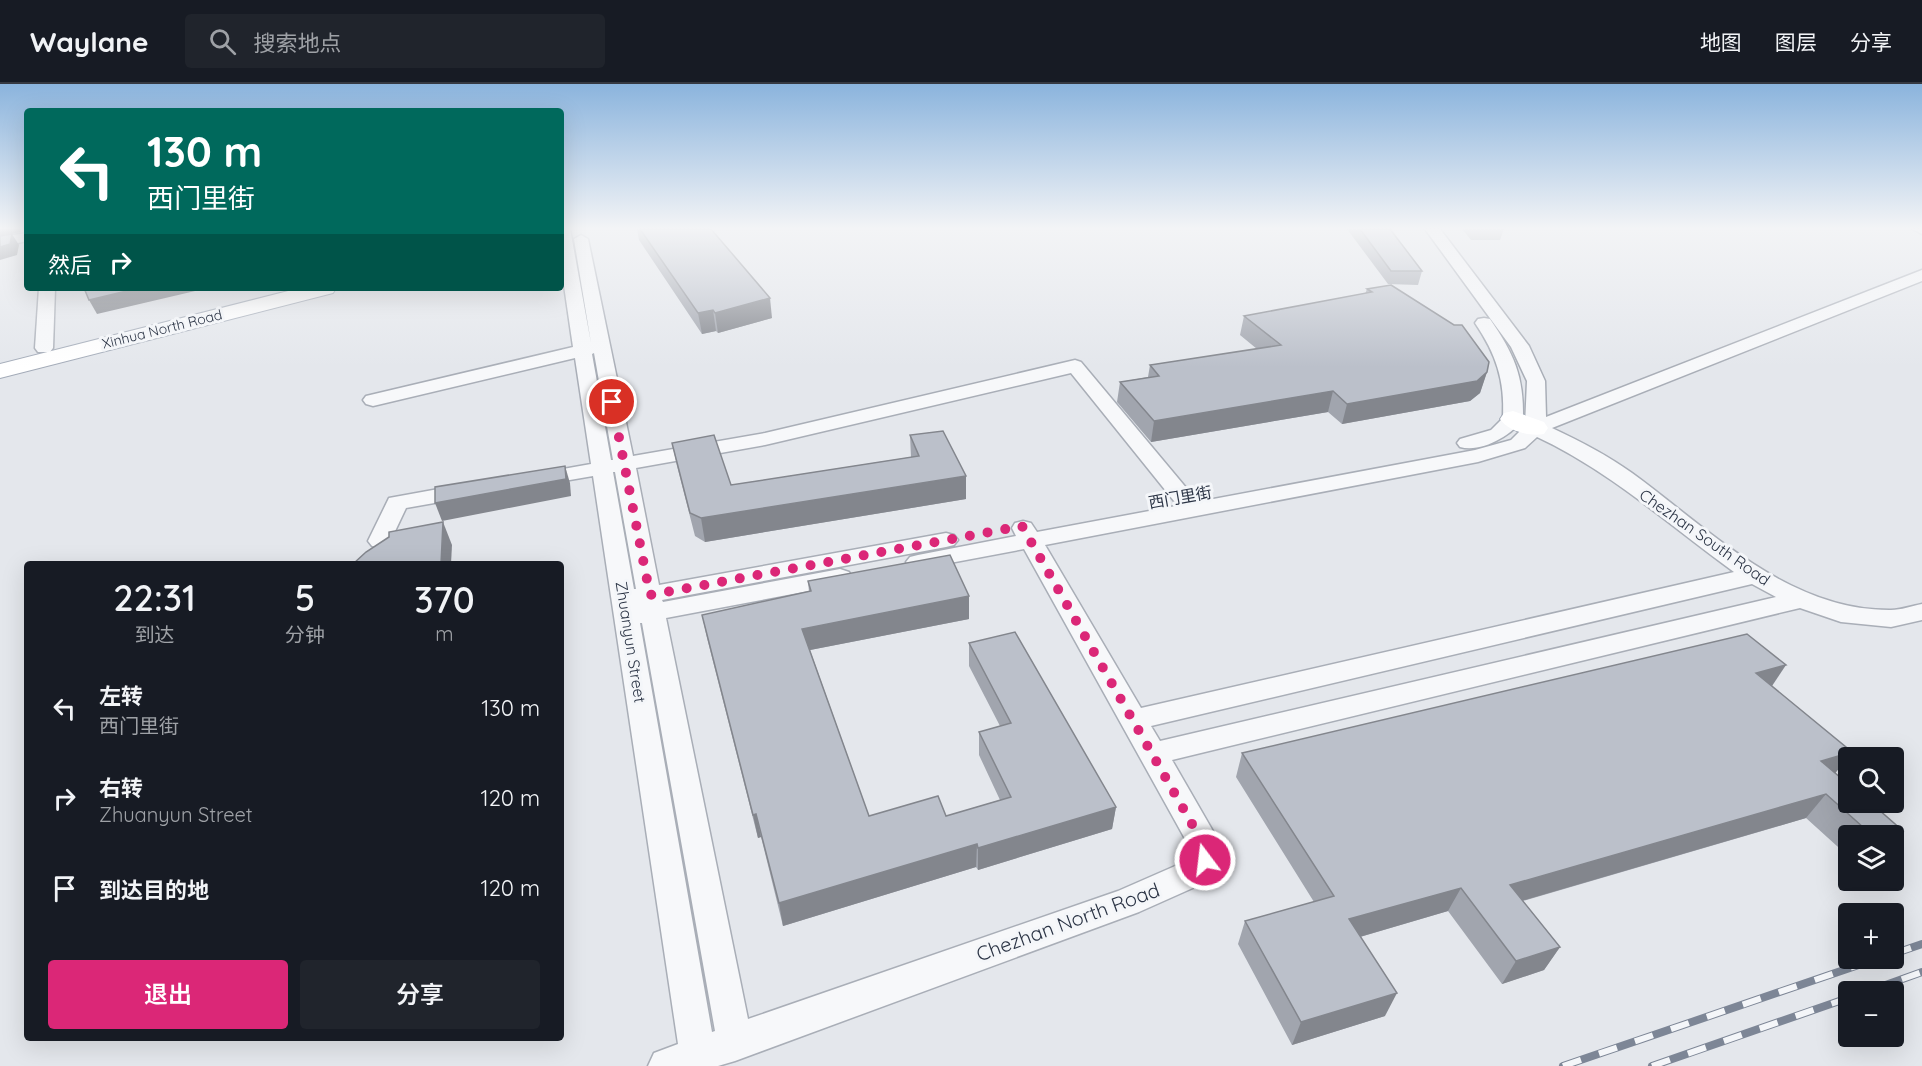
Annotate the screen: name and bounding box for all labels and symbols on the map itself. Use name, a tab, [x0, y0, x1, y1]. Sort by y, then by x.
street label: Xinhua North Road	[100, 305, 224, 353]
pin	[586, 376, 637, 427]
street label: 西门里街	[1147, 482, 1213, 512]
street label: Chezhan South Road	[1636, 484, 1774, 590]
street label: Zhuanyun Street	[612, 580, 650, 704]
position arrow	[1173, 828, 1237, 892]
street label: Chezhan North Road	[973, 877, 1163, 966]

